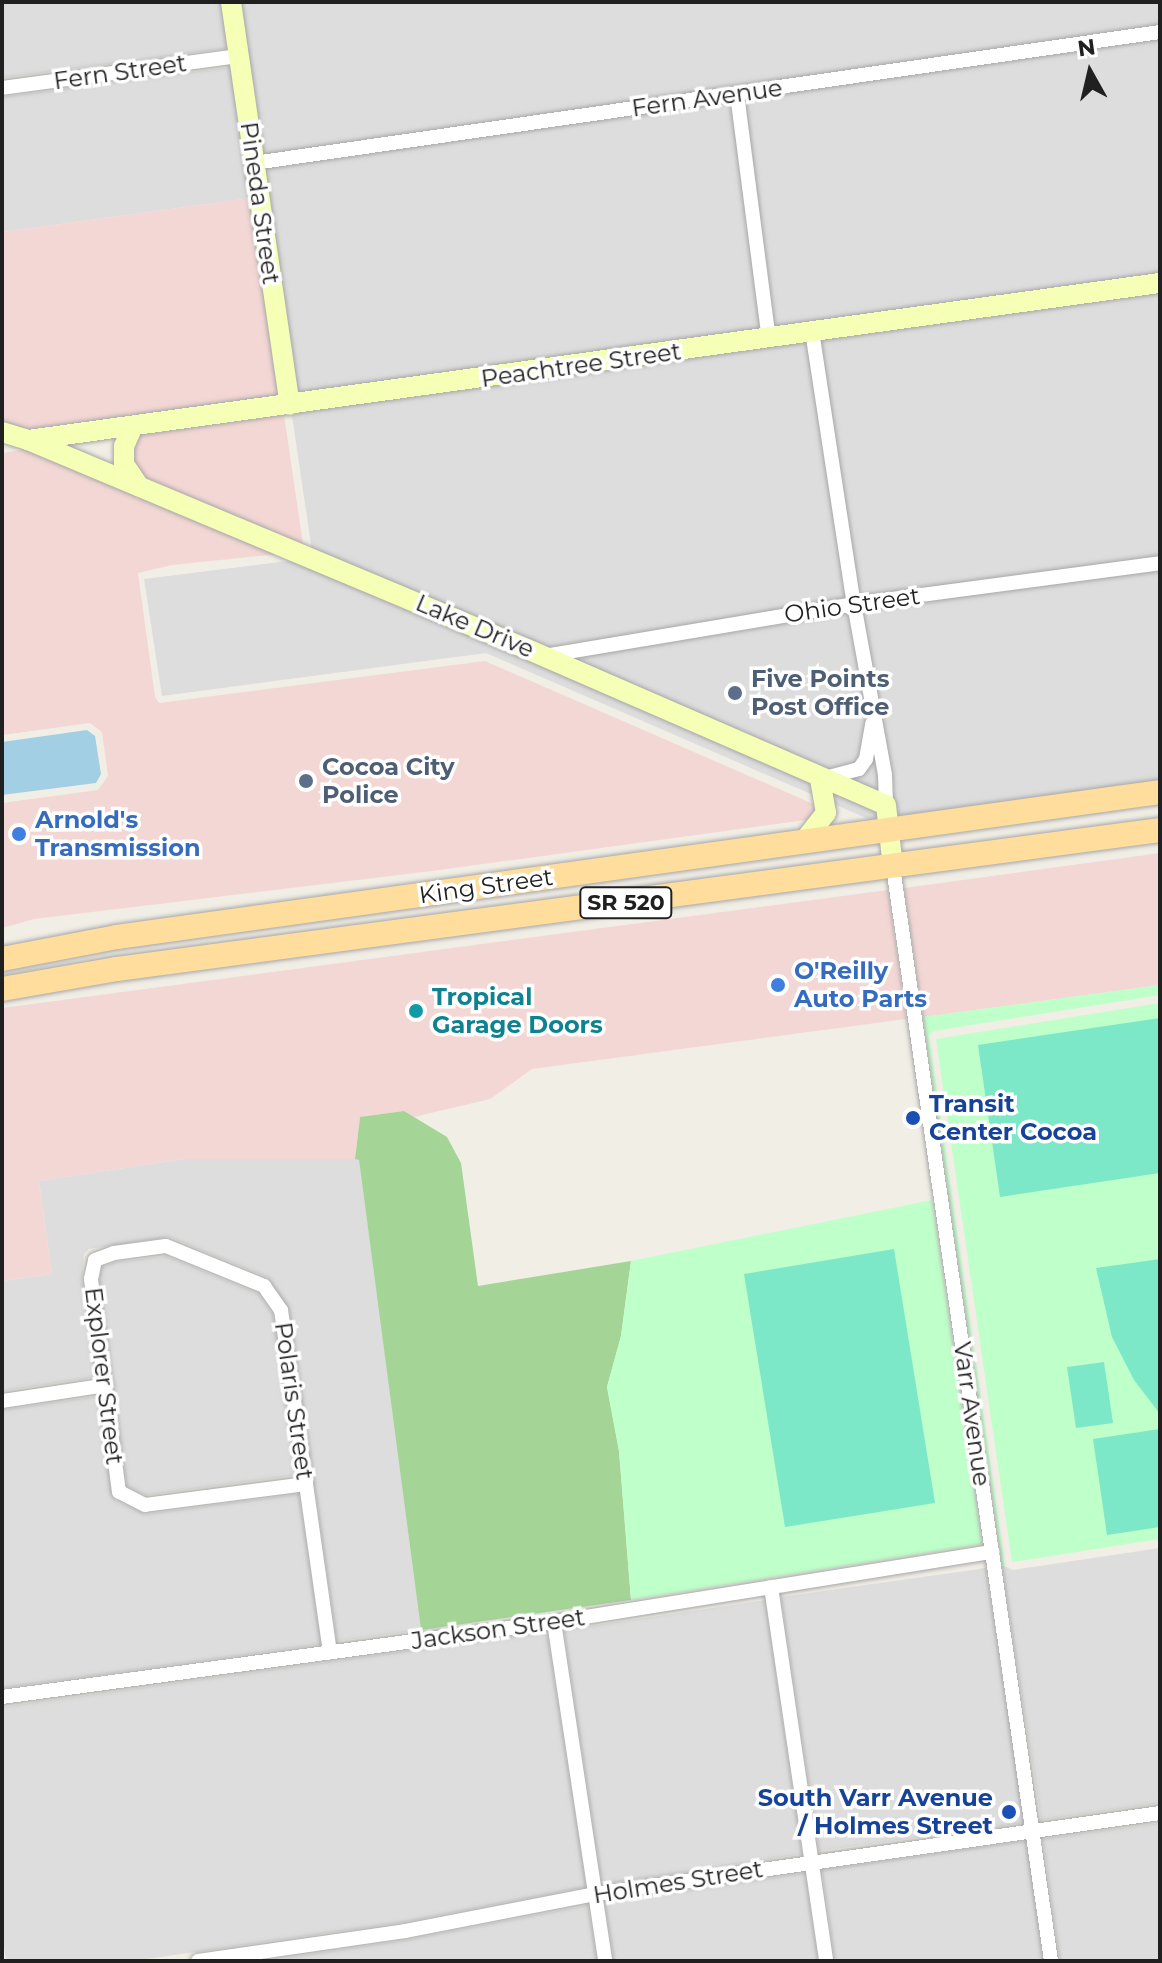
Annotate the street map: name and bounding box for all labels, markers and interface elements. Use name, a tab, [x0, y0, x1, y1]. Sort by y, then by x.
north arrow	[1050, 32, 1130, 112]
text: N	[1076, 33, 1097, 62]
street label: Fern Street	[52, 48, 188, 96]
street label: Fern Avenue	[630, 73, 784, 123]
street label: Pineda Street	[234, 120, 286, 286]
street label: Peachtree Street	[479, 337, 683, 393]
street label: Ohio Street	[782, 581, 922, 629]
street label: Lake Drive	[411, 588, 539, 664]
place label: Five Points Post Office	[751, 665, 889, 721]
marker: Five Points Post Office	[726, 684, 744, 702]
place label: Cocoa City Police	[322, 753, 455, 809]
marker: Cocoa City Police	[297, 772, 315, 790]
place label: Arnold's Transmission	[35, 806, 201, 862]
marker: Arnold's Transmission	[10, 825, 28, 843]
street label: King Street	[417, 862, 555, 910]
road number: SR 520	[578, 885, 674, 921]
place label: O'Reilly Auto Parts	[794, 957, 927, 1013]
marker: O'Reilly Auto Parts	[769, 976, 787, 994]
place label: Tropical Garage Doors	[432, 983, 603, 1039]
marker: Tropical Garage Doors	[407, 1002, 425, 1020]
place label: Transit Center Cocoa	[929, 1090, 1097, 1146]
marker: Transit Center Cocoa	[904, 1109, 922, 1127]
street label: Explorer Street	[79, 1286, 129, 1466]
street label: Polaris Street	[269, 1320, 319, 1482]
street label: Varr Avenue	[948, 1340, 996, 1488]
street label: Jackson Street	[409, 1603, 587, 1655]
place label: South Varr Avenue / Holmes Street	[758, 1784, 993, 1840]
marker: South Varr Avenue / Holmes Street	[1000, 1803, 1018, 1821]
street label: Holmes Street	[591, 1854, 765, 1910]

